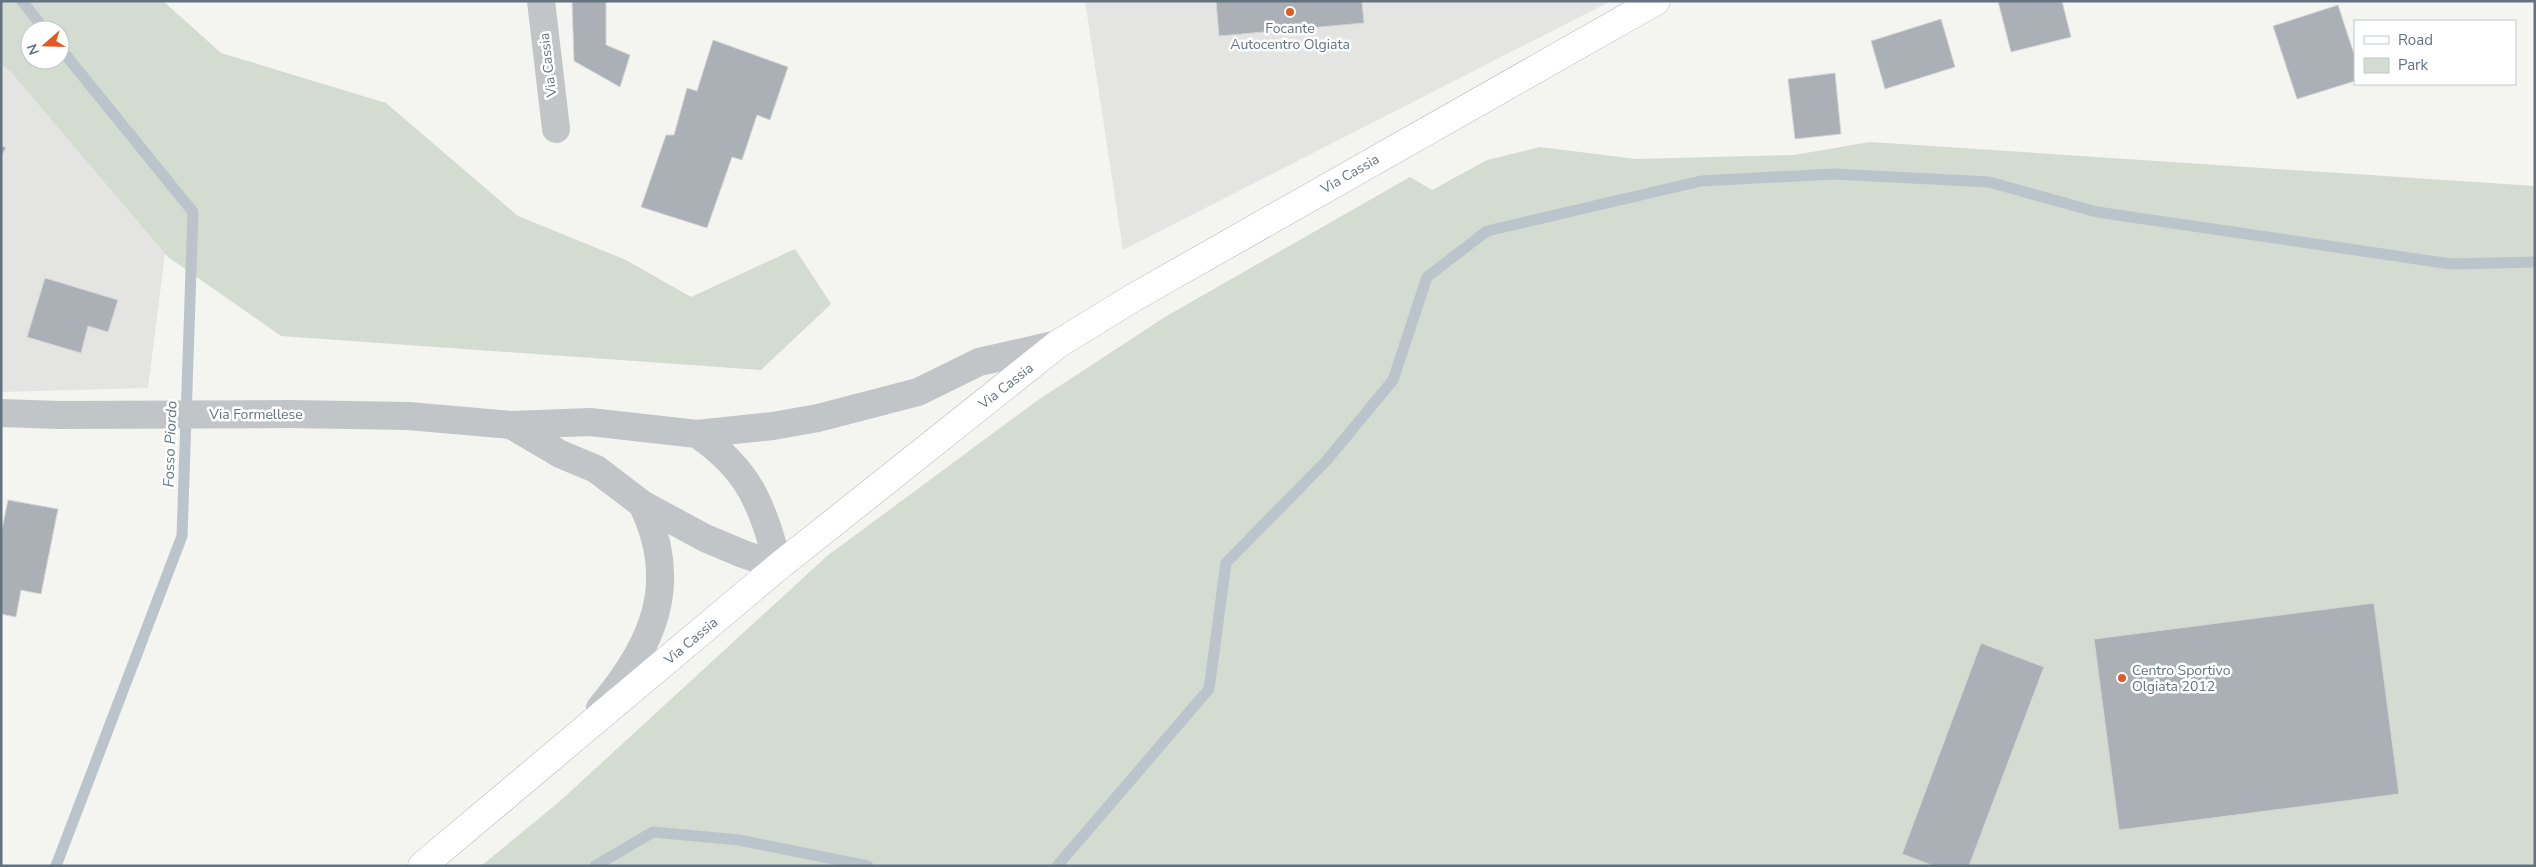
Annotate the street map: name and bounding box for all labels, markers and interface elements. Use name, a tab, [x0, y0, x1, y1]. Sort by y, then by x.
marker: Focante Autocentro Olgiata	[1284, 6, 1296, 18]
place label: Focante Autocentro Olgiata	[1230, 19, 1350, 54]
north arrow	[20, 20, 70, 70]
legend	[2354, 20, 2516, 85]
text: Road	[2398, 30, 2433, 50]
street label: Via Cassia	[535, 32, 561, 99]
text: N	[23, 41, 44, 57]
text: Park	[2398, 55, 2428, 75]
street label: Via Cassia	[1316, 150, 1383, 199]
street label: Via Cassia	[974, 359, 1037, 414]
water label: Fosso Piordo	[158, 400, 182, 488]
street label: Via Formellese	[208, 405, 303, 424]
street label: Via Cassia	[659, 613, 722, 670]
place label: Centro Sportivo Olgiata 2012	[2132, 661, 2231, 696]
marker: Centro Sportivo Olgiata 2012	[2116, 672, 2128, 684]

